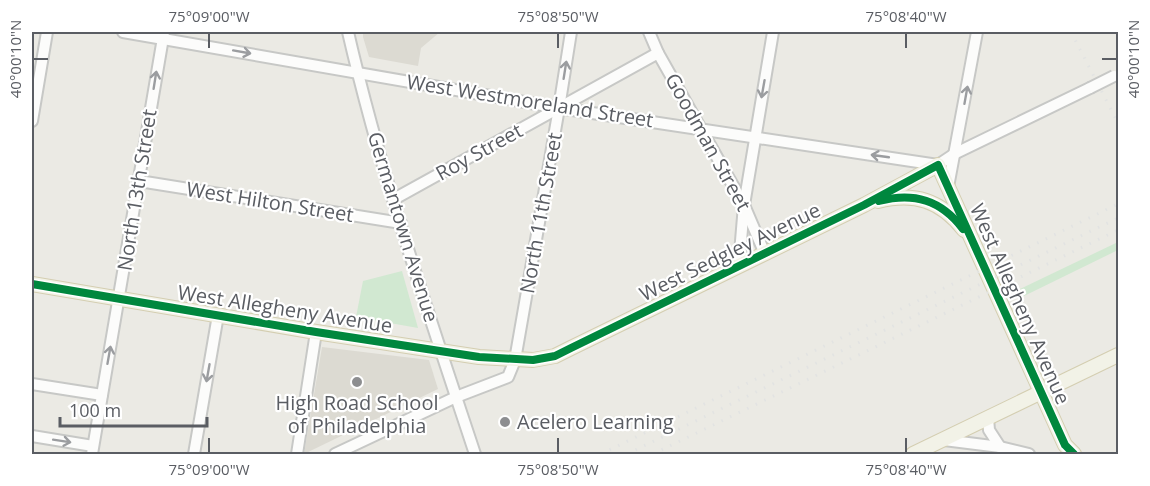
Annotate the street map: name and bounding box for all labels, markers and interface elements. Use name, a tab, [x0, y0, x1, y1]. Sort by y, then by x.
text: 75°09'00"W	[169, 6, 250, 26]
text: 75°08'50"W	[518, 6, 599, 26]
text: 75°08'40"W	[866, 6, 947, 26]
text: 40°00'10"N	[5, 20, 25, 98]
text: 40°00'10"N	[1123, 20, 1143, 98]
one-way arrow	[232, 47, 252, 58]
one-way arrow	[560, 60, 571, 80]
street label: West Westmoreland Street	[405, 68, 655, 133]
street label: Goodman Street	[659, 68, 758, 216]
one-way arrow	[150, 71, 161, 91]
one-way arrow	[758, 79, 769, 99]
one-way arrow	[960, 86, 971, 106]
street label: North 13th Street	[110, 107, 163, 273]
street label: Roy Street	[430, 117, 527, 187]
street label: Germantown Avenue	[362, 128, 445, 325]
street label: North 11th Street	[513, 130, 568, 296]
one-way arrow	[870, 151, 890, 162]
street label: West Hilton Street	[185, 175, 356, 228]
street label: West Sedgley Avenue	[635, 196, 825, 307]
street label: West Allegheny Avenue	[964, 199, 1077, 408]
street label: West Allegheny Avenue	[176, 278, 394, 339]
one-way arrow	[104, 346, 115, 366]
one-way arrow	[202, 362, 213, 382]
marker: High Road School of Philadelphia	[350, 375, 364, 389]
place label: High Road School of Philadelphia	[276, 389, 438, 439]
scale bar	[60, 390, 207, 428]
text: 100 m	[69, 398, 121, 422]
place label: Acelero Learning	[517, 408, 674, 435]
marker: Acelero Learning	[498, 415, 512, 429]
one-way arrow	[52, 435, 72, 446]
text: 75°09'00"W	[169, 459, 250, 479]
text: 75°08'50"W	[518, 459, 599, 479]
text: 75°08'40"W	[866, 459, 947, 479]

